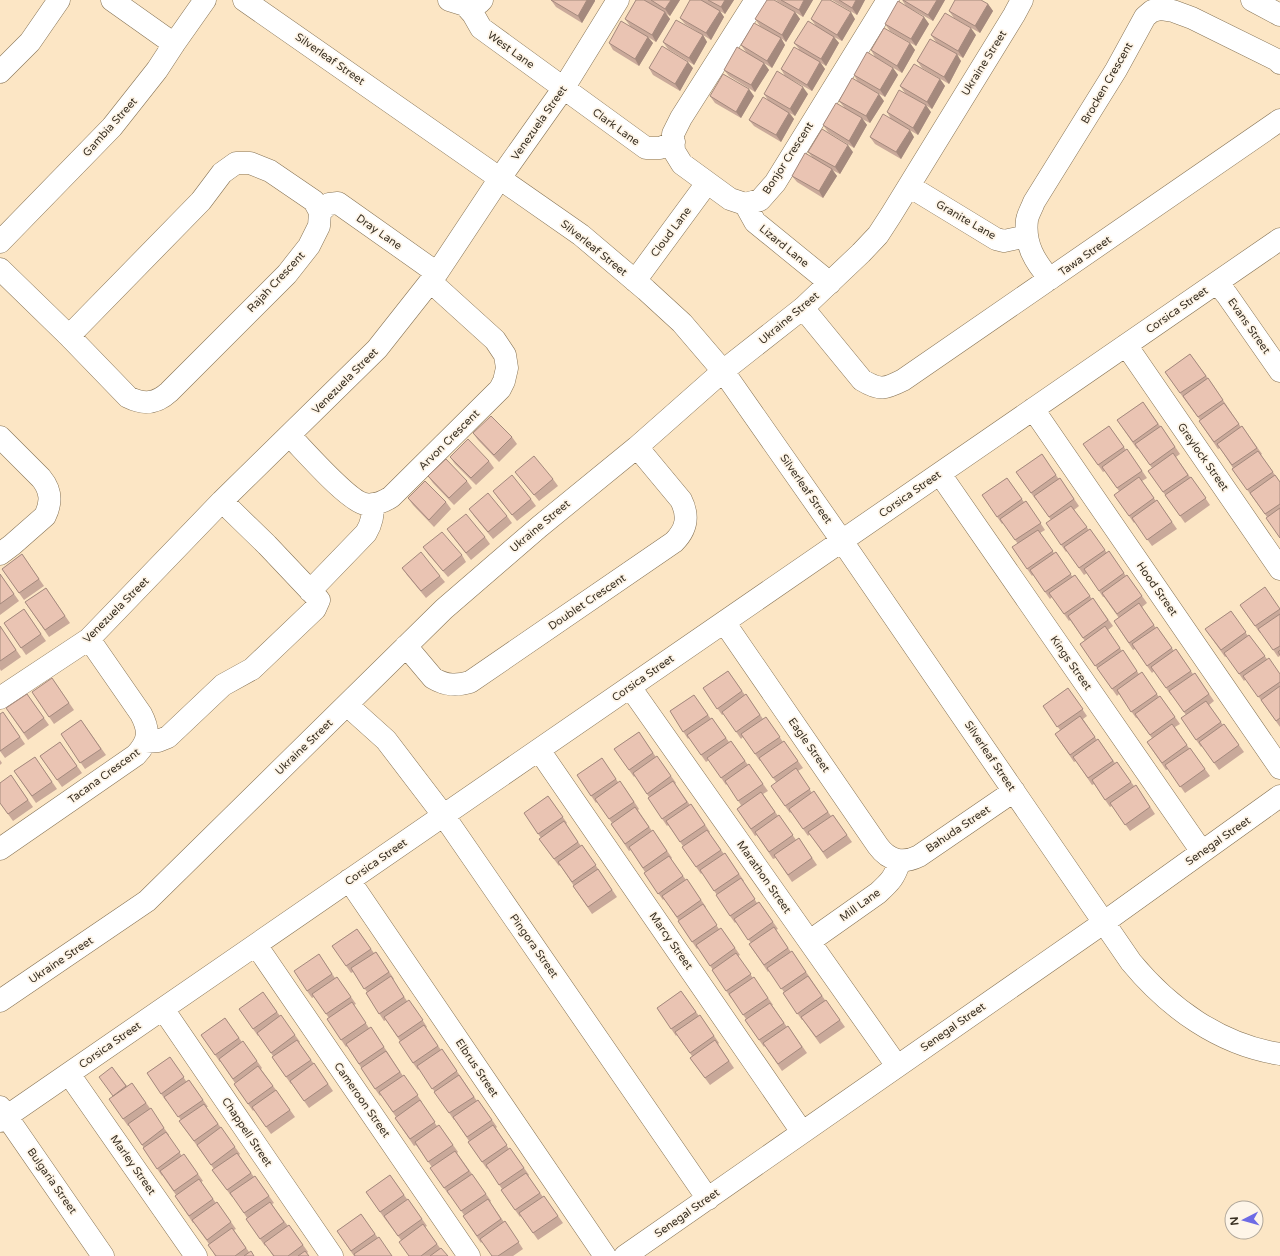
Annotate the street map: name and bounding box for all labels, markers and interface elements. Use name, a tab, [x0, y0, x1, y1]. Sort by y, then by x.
street label: Ukraine Street	[959, 28, 1009, 98]
street label: West Lane	[485, 29, 537, 71]
street label: Silverleaf Street	[293, 30, 367, 88]
street label: Brocken Crescent	[1078, 40, 1136, 126]
street label: Venezuela Street	[508, 83, 570, 163]
street label: Gambia Street	[80, 95, 140, 159]
street label: Clark Lane	[590, 106, 642, 148]
street label: Bonjor Crescent	[760, 119, 816, 197]
street label: Granite Lane	[934, 198, 998, 242]
street label: Cloud Lane	[648, 205, 694, 259]
street label: Dray Lane	[354, 212, 404, 252]
street label: Silverleaf Street	[558, 217, 630, 279]
street label: Lizard Lane	[757, 222, 811, 270]
street label: Tawa Street	[1056, 233, 1114, 279]
street label: Rajah Crescent	[244, 249, 308, 315]
street label: Corsica Street	[1143, 284, 1211, 336]
street label: Ukraine Street	[756, 289, 822, 347]
street label: Evans Street	[1225, 296, 1273, 356]
street label: Venezuela Street	[309, 345, 381, 417]
street label: Arvon Crescent	[416, 407, 482, 473]
street label: Greylock Street	[1175, 420, 1231, 494]
street label: Silverleaf Street	[777, 452, 835, 526]
street label: Corsica Street	[876, 468, 944, 520]
street label: Ukraine Street	[507, 497, 573, 555]
street label: Hood Street	[1134, 560, 1180, 618]
street label: Doublet Crescent	[546, 571, 628, 633]
street label: Venezuela Street	[80, 574, 152, 646]
street label: Kings Street	[1048, 633, 1094, 693]
street label: Corsica Street	[609, 652, 677, 704]
street label: Eagle Street	[786, 715, 832, 775]
street label: Ukraine Street	[273, 716, 335, 778]
street label: Silverleaf Street	[962, 718, 1018, 794]
street label: Tacana Crescent	[65, 746, 143, 806]
street label: Bahuda Street	[923, 803, 993, 855]
street label: Senegal Street	[1183, 814, 1253, 868]
street label: Corsica Street	[342, 836, 410, 888]
street label: Marathon Street	[734, 838, 794, 916]
street label: Mill Lane	[837, 886, 883, 924]
street label: Marcy Street	[646, 910, 696, 972]
street label: Pingora Street	[507, 912, 561, 980]
street label: Ukraine Street	[26, 934, 96, 986]
street label: Senegal Street	[918, 1000, 988, 1054]
street label: Corsica Street	[76, 1019, 144, 1071]
street label: Elbrus Street	[453, 1037, 501, 1099]
street label: Cameroon Street	[331, 1060, 393, 1140]
street label: Chappell Street	[219, 1095, 275, 1169]
street label: Marley Street	[108, 1133, 158, 1197]
street label: Bulgaria Street	[24, 1146, 80, 1216]
street label: Senegal Street	[652, 1186, 722, 1240]
north arrow	[1224, 1200, 1264, 1240]
text: N	[1228, 1216, 1241, 1226]

